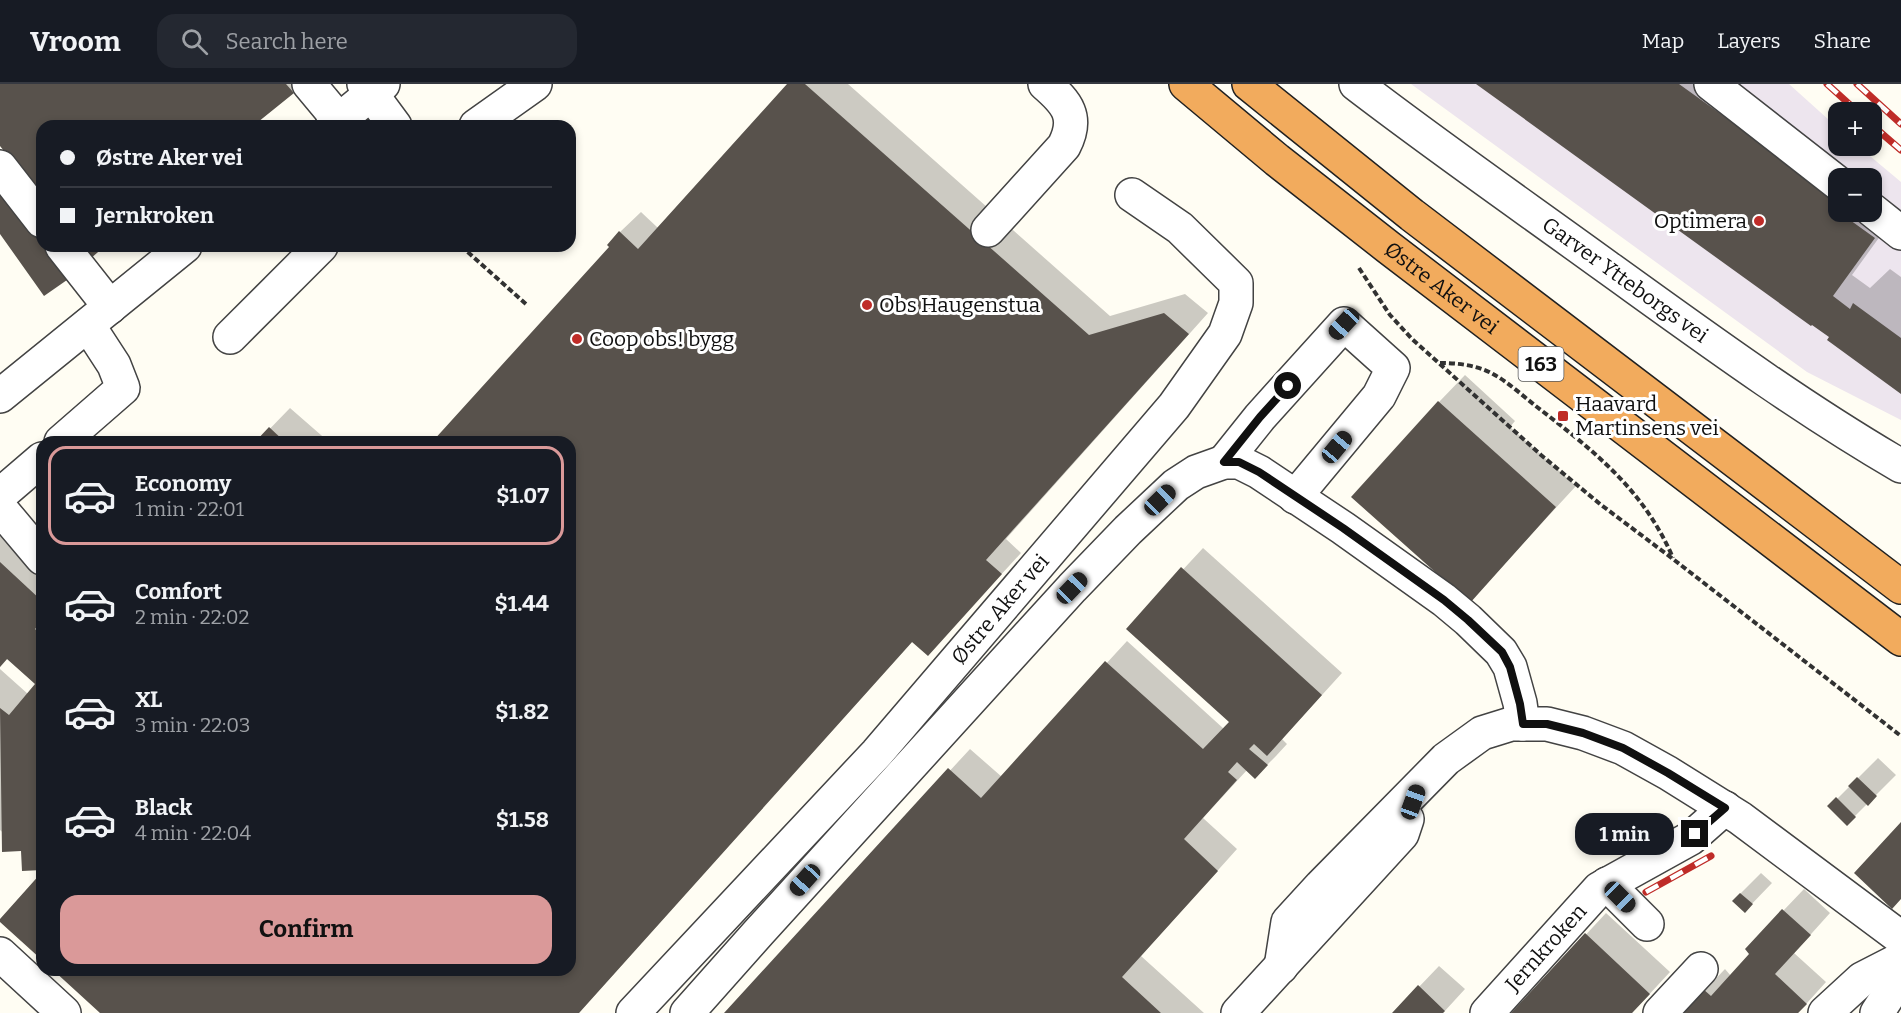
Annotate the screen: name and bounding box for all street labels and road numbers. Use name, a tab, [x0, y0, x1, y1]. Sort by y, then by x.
street label: Garver Ytteborgs vei	[1537, 212, 1713, 348]
street label: Østre Aker vei	[1379, 236, 1504, 340]
road number: 163	[1518, 347, 1564, 381]
street label: Østre Aker vei	[946, 549, 1055, 670]
street label: Jernkroken	[1499, 899, 1592, 998]

